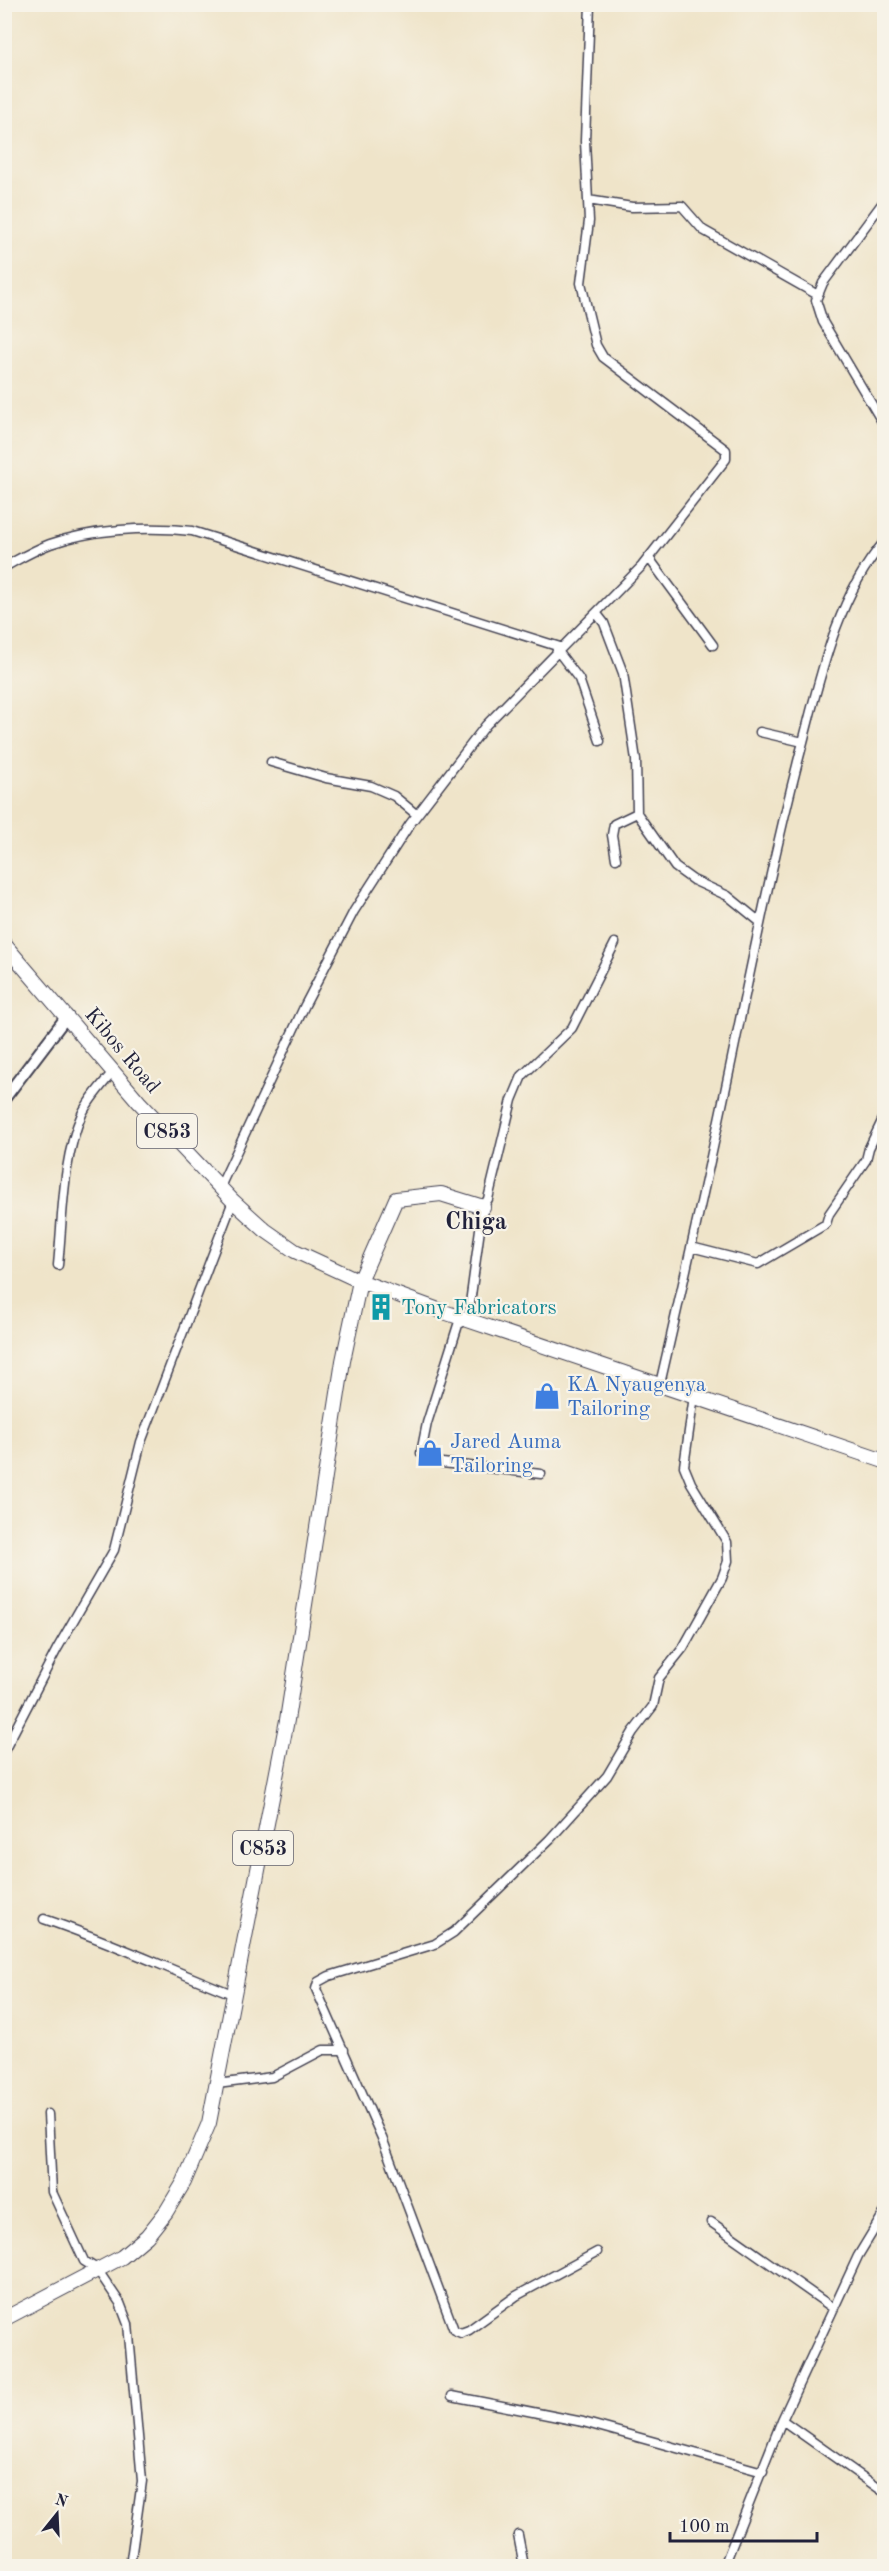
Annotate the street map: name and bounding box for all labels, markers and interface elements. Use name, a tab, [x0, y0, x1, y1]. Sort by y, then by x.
street label: Kibos Road	[80, 1004, 164, 1098]
road number: C853	[137, 1114, 197, 1148]
district label: Chiga	[445, 1211, 507, 1235]
building icon: Tony Fabricators	[366, 1292, 396, 1322]
place label: Tony Fabricators	[401, 1298, 557, 1319]
place label: KA Nyaugenya Tailoring	[567, 1375, 706, 1420]
shop icon: KA Nyaugenya Tailoring	[532, 1381, 562, 1411]
place label: Jared Auma Tailoring	[450, 1432, 561, 1477]
shop icon: Jared Auma Tailoring	[415, 1438, 445, 1468]
road number: C853	[233, 1831, 293, 1865]
north arrow	[27, 2484, 87, 2544]
text: N	[53, 2492, 70, 2511]
scale bar	[670, 2505, 817, 2543]
text: 100 m	[679, 2518, 730, 2536]

